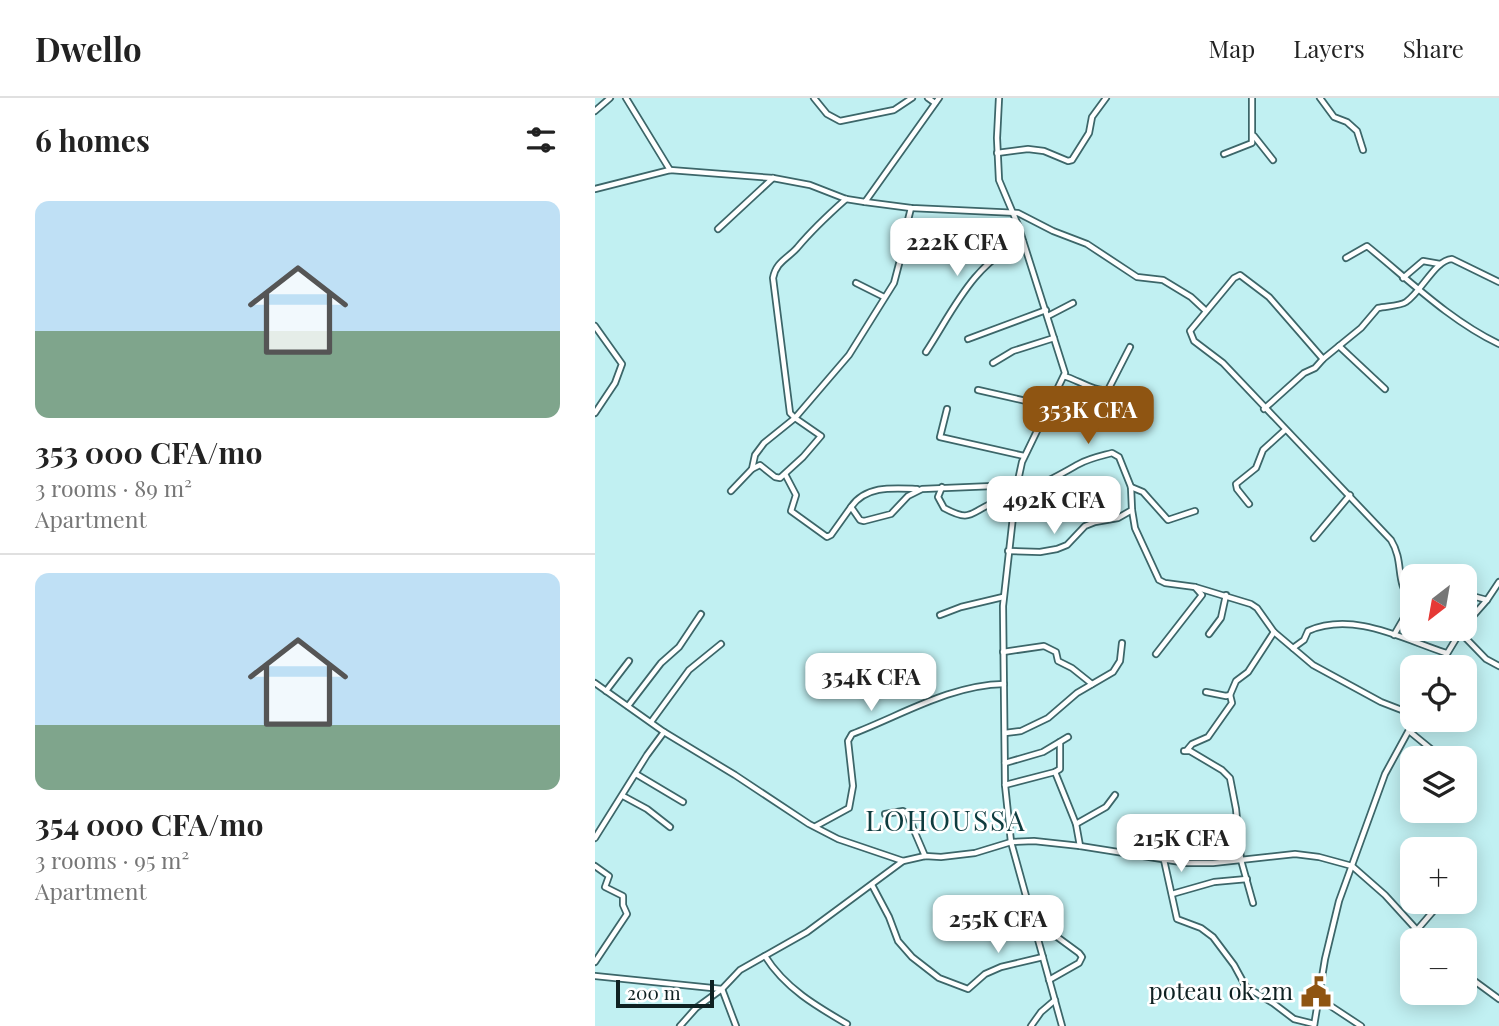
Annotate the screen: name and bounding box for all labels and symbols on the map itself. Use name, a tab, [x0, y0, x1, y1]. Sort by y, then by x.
pin: 222K CFA	[885, 218, 1029, 278]
pin: 353K CFA	[1016, 386, 1160, 446]
pin: 492K CFA	[982, 476, 1126, 536]
north arrow	[1400, 564, 1477, 640]
pin: 354K CFA	[799, 654, 943, 713]
district label: LOHOUSSA	[865, 801, 1027, 838]
pin: 215K CFA	[1109, 814, 1253, 874]
pin: 255K CFA	[926, 896, 1070, 955]
place label: poteau ok 2m	[1149, 974, 1293, 1006]
public building icon: poteau ok 2m	[1299, 975, 1333, 1009]
scale bar	[616, 977, 714, 1009]

